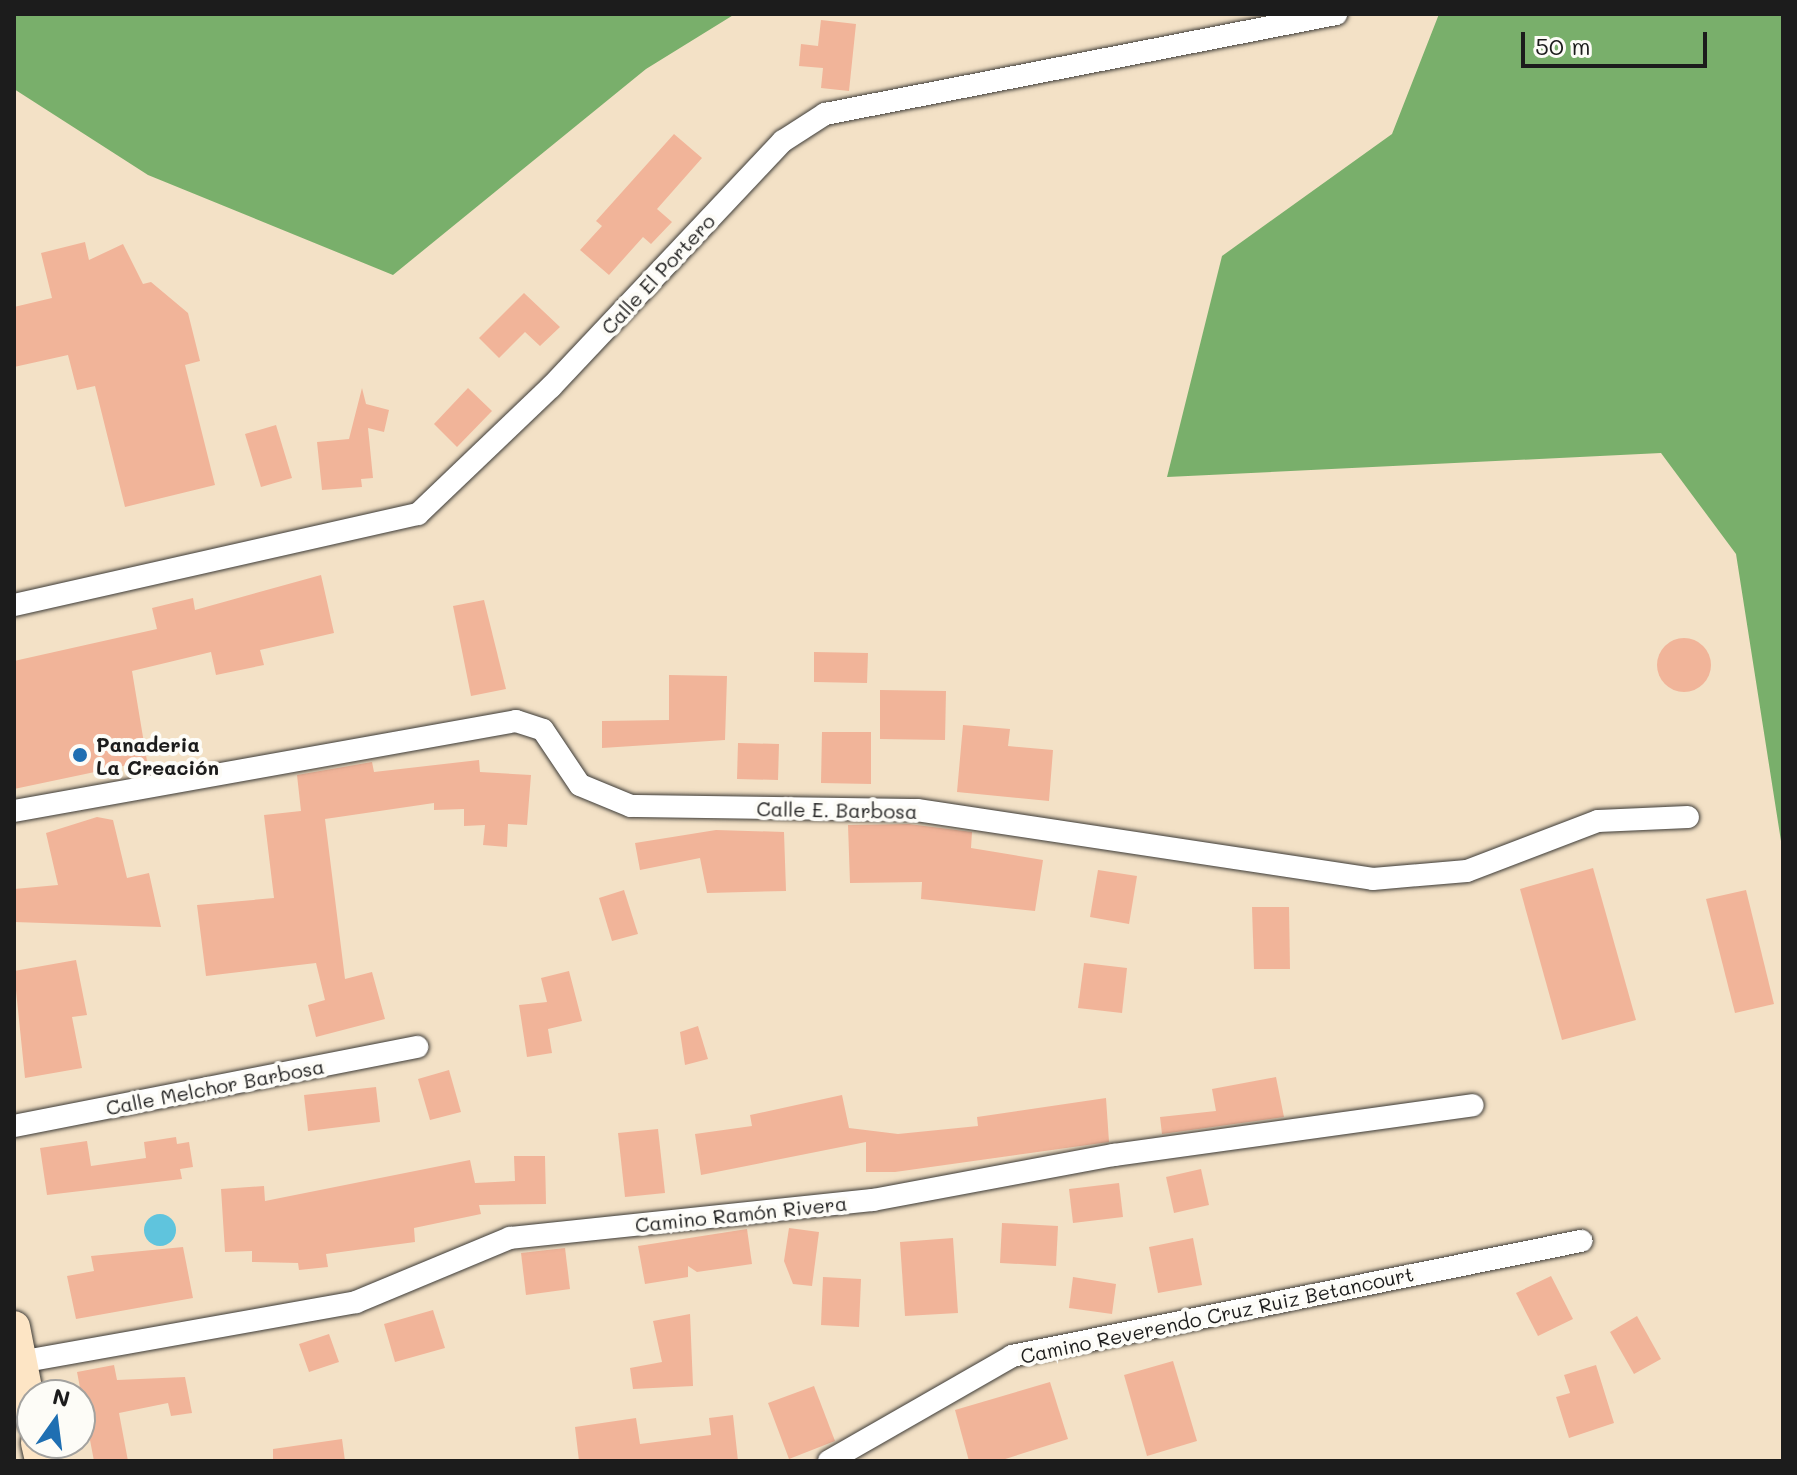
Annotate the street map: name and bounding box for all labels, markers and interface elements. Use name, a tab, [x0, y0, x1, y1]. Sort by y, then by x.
scale bar	[1525, 16, 1711, 66]
text: 50 m	[1535, 30, 1591, 61]
street label: Calle El Portero	[596, 209, 720, 339]
place label: Panaderia La Creación	[96, 732, 219, 779]
marker: Panaderia La Creación	[71, 746, 89, 764]
street label: Calle E. Barbosa	[756, 797, 918, 823]
street label: Calle Melchor Barbosa	[104, 1054, 326, 1120]
street label: Camino Ramón Rivera	[634, 1191, 848, 1237]
street label: Camino Reverendo Cruz Ruiz Betancourt	[1018, 1262, 1416, 1368]
north arrow	[16, 1379, 96, 1459]
text: N	[50, 1381, 73, 1413]

